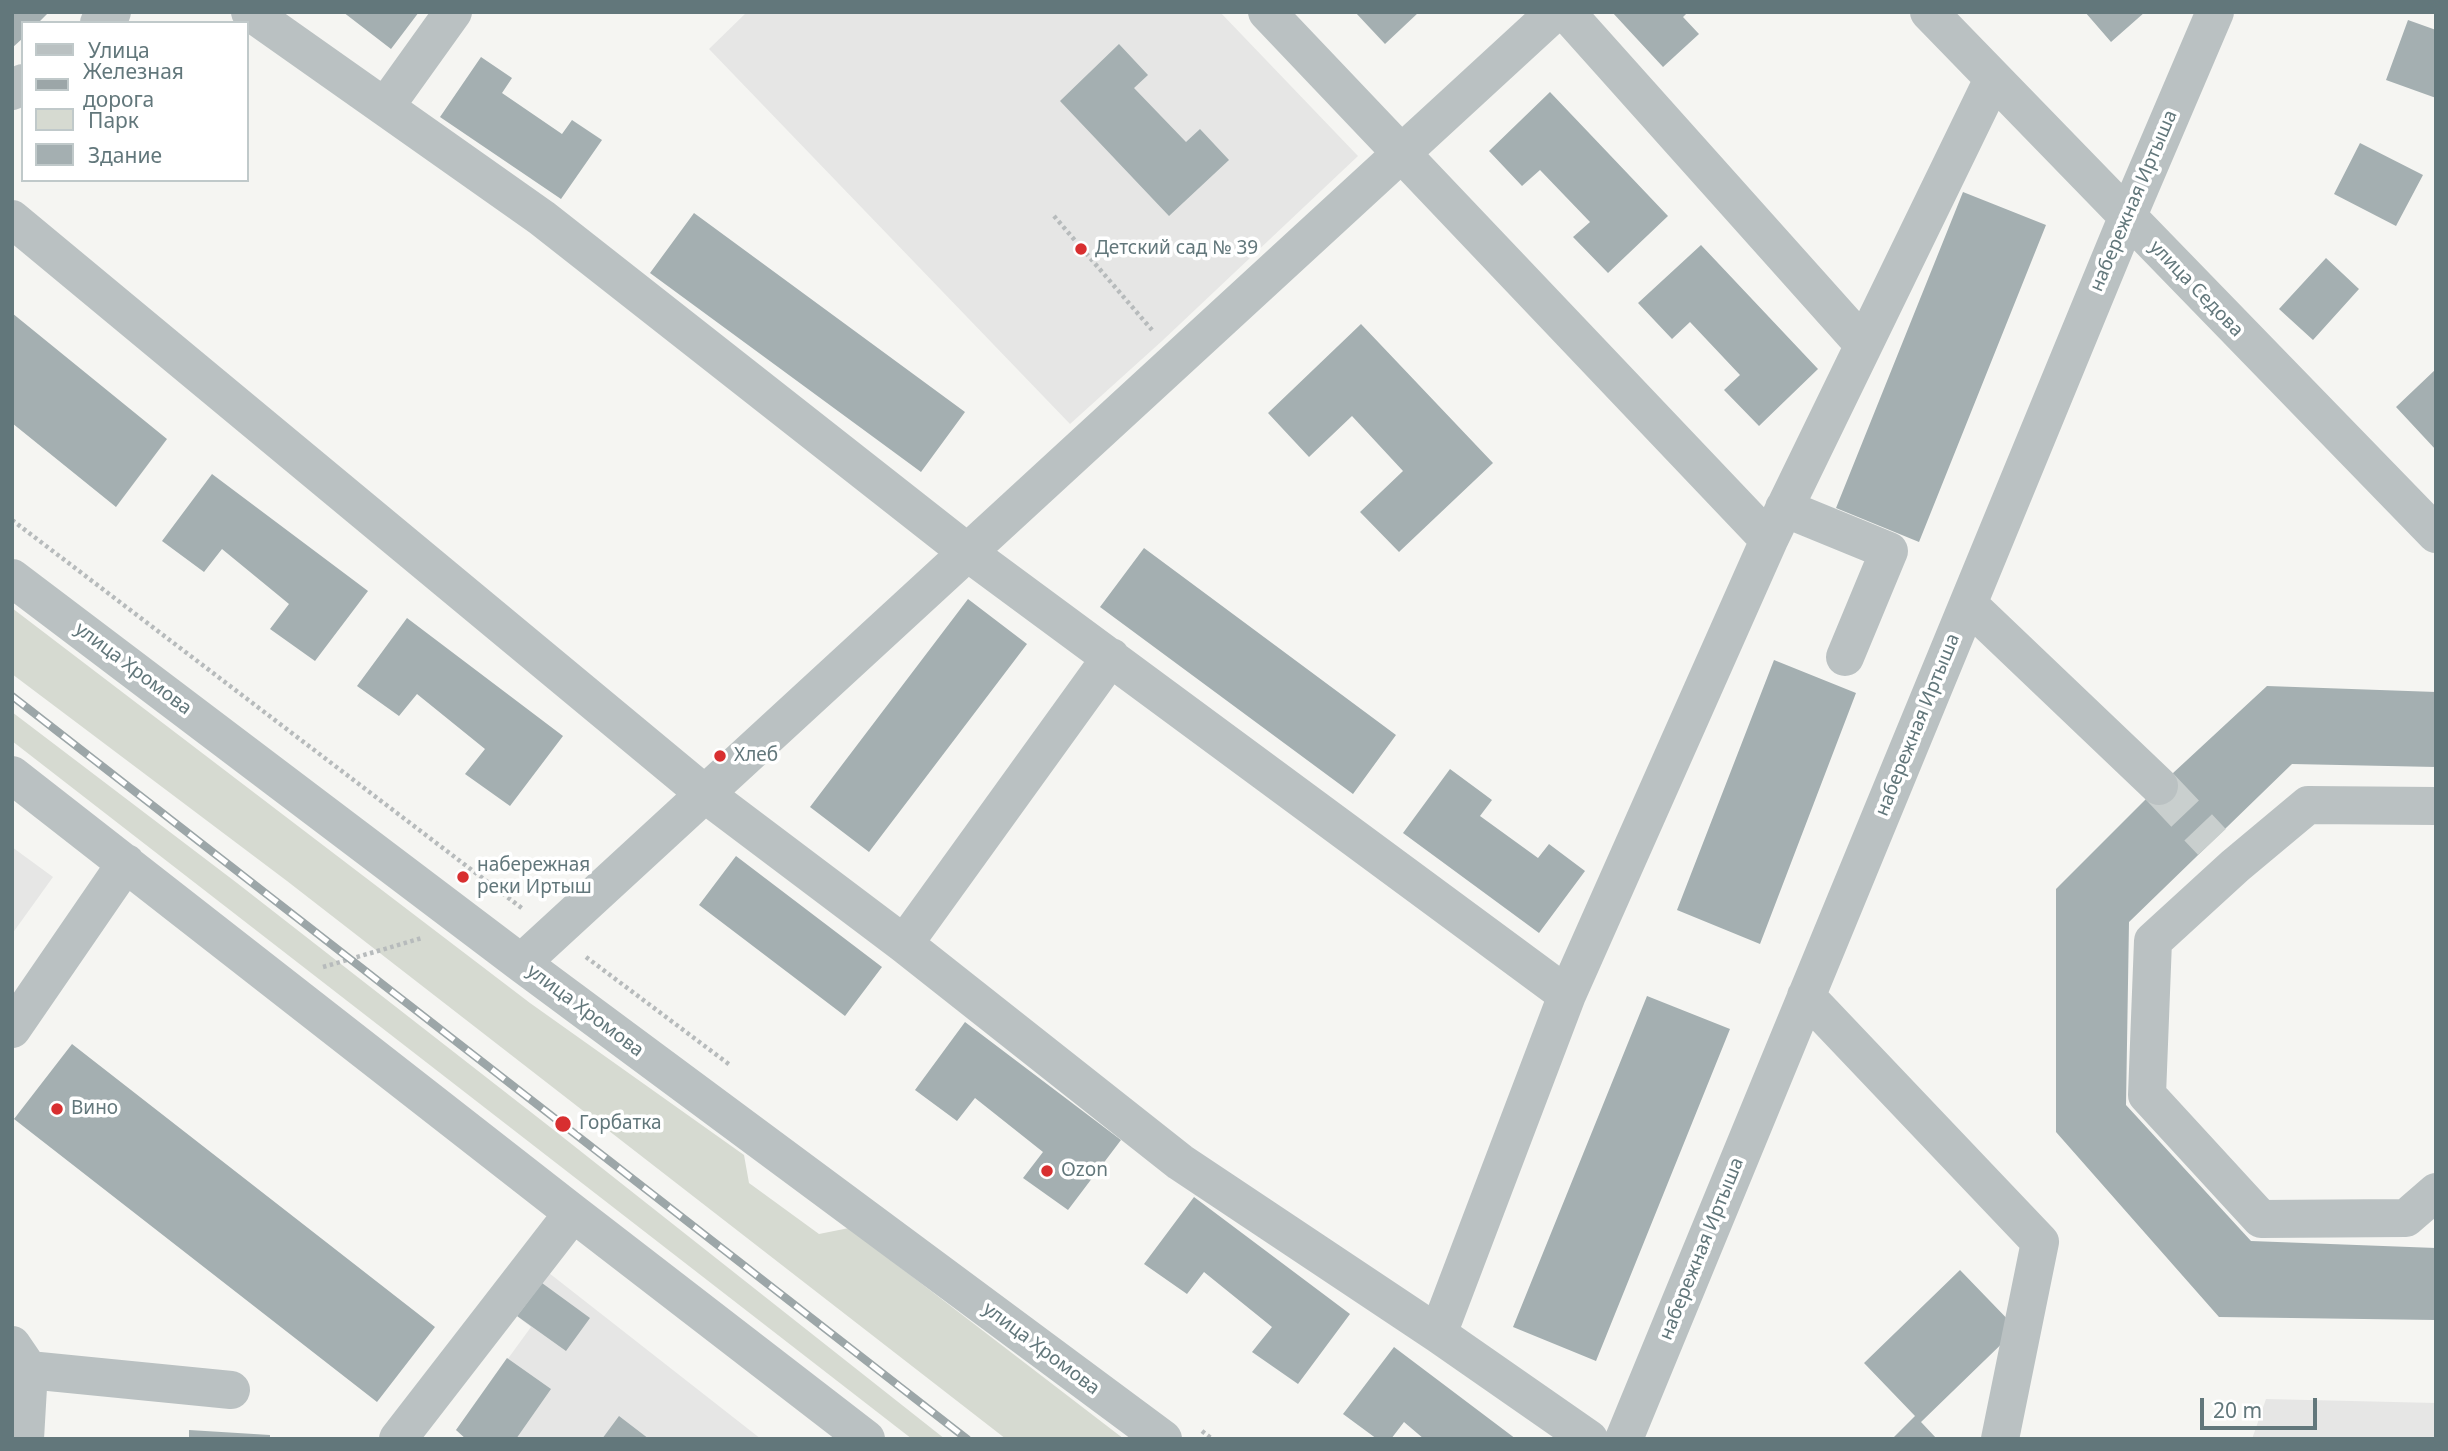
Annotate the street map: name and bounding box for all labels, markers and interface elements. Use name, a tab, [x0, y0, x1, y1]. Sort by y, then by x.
legend	[21, 21, 248, 182]
text: Улица	[88, 36, 150, 64]
text: Железная дорога	[83, 57, 184, 113]
text: Парк	[88, 106, 139, 134]
street label: набережная Иртыша	[2085, 107, 2183, 295]
text: Здание	[88, 141, 162, 169]
street label: улица Седова	[2144, 236, 2248, 342]
place label: Детский сад № 39	[1095, 238, 1258, 260]
marker: Детский сад № 39	[1073, 241, 1089, 257]
street label: улица Хромова	[70, 618, 196, 720]
street label: набережная Иртыша	[1871, 630, 1965, 820]
place label: Хлеб	[734, 745, 778, 767]
marker: Хлеб	[712, 748, 728, 764]
place label: набережная реки Иртыш	[477, 855, 592, 899]
marker: набережная реки Иртыш	[455, 869, 471, 885]
street label: улица Хромова	[522, 960, 648, 1062]
place label: Вино	[71, 1098, 118, 1120]
marker: Вино	[49, 1101, 65, 1117]
place label: Горбатка	[579, 1113, 662, 1135]
marker: Горбатка	[553, 1114, 573, 1134]
street label: набережная Иртыша	[1655, 1154, 1749, 1344]
place label: Ozon	[1061, 1160, 1108, 1182]
marker: Ozon	[1039, 1163, 1055, 1179]
street label: улица Хромова	[978, 1298, 1104, 1400]
scale bar	[2203, 1384, 2320, 1428]
text: 20 m	[2213, 1396, 2262, 1424]

